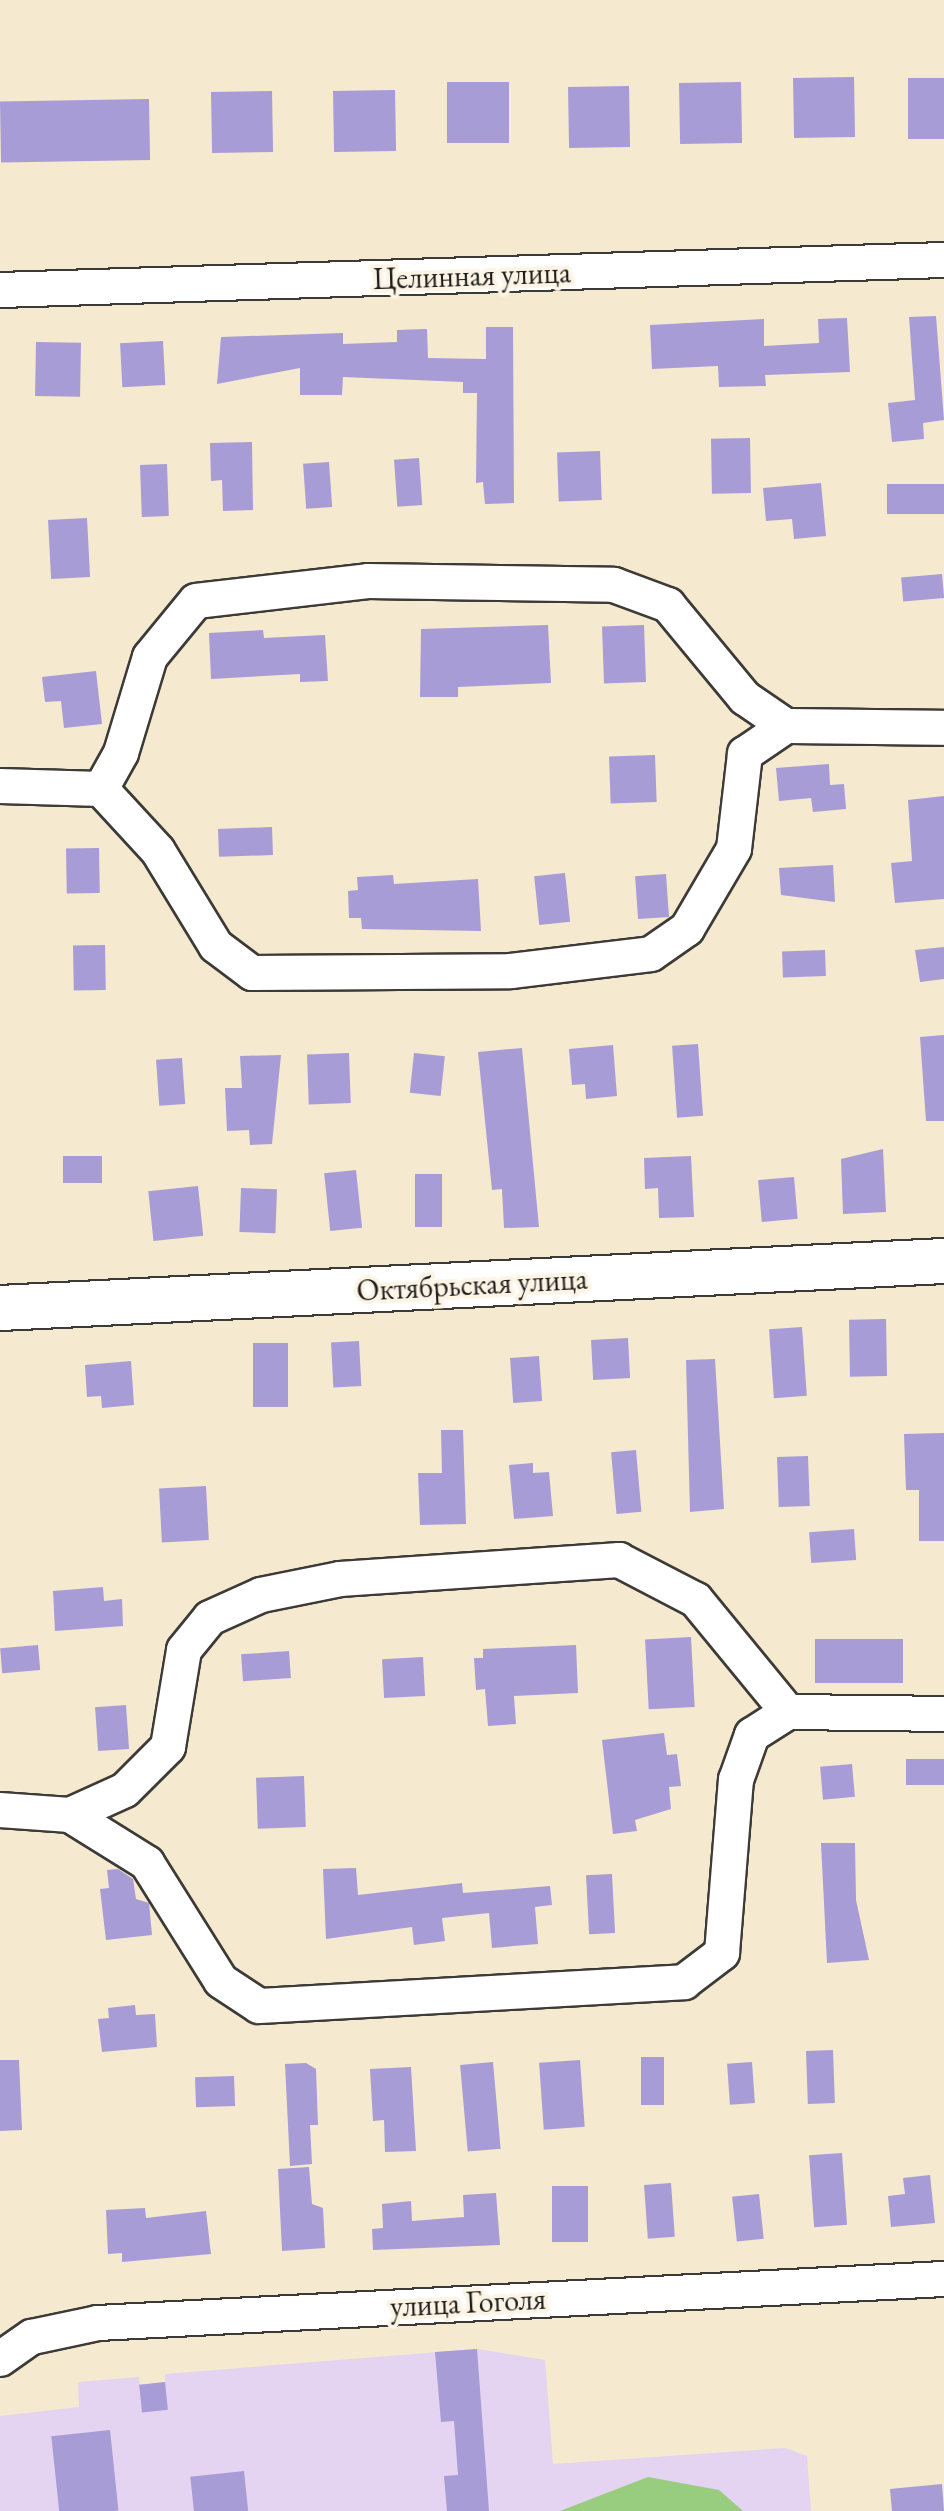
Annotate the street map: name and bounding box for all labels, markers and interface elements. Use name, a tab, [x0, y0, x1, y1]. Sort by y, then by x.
street label: Целинная улица	[372, 255, 572, 297]
street label: Октябрьская улица	[356, 1261, 588, 1309]
street label: улица Гоголя	[389, 2281, 547, 2325]

